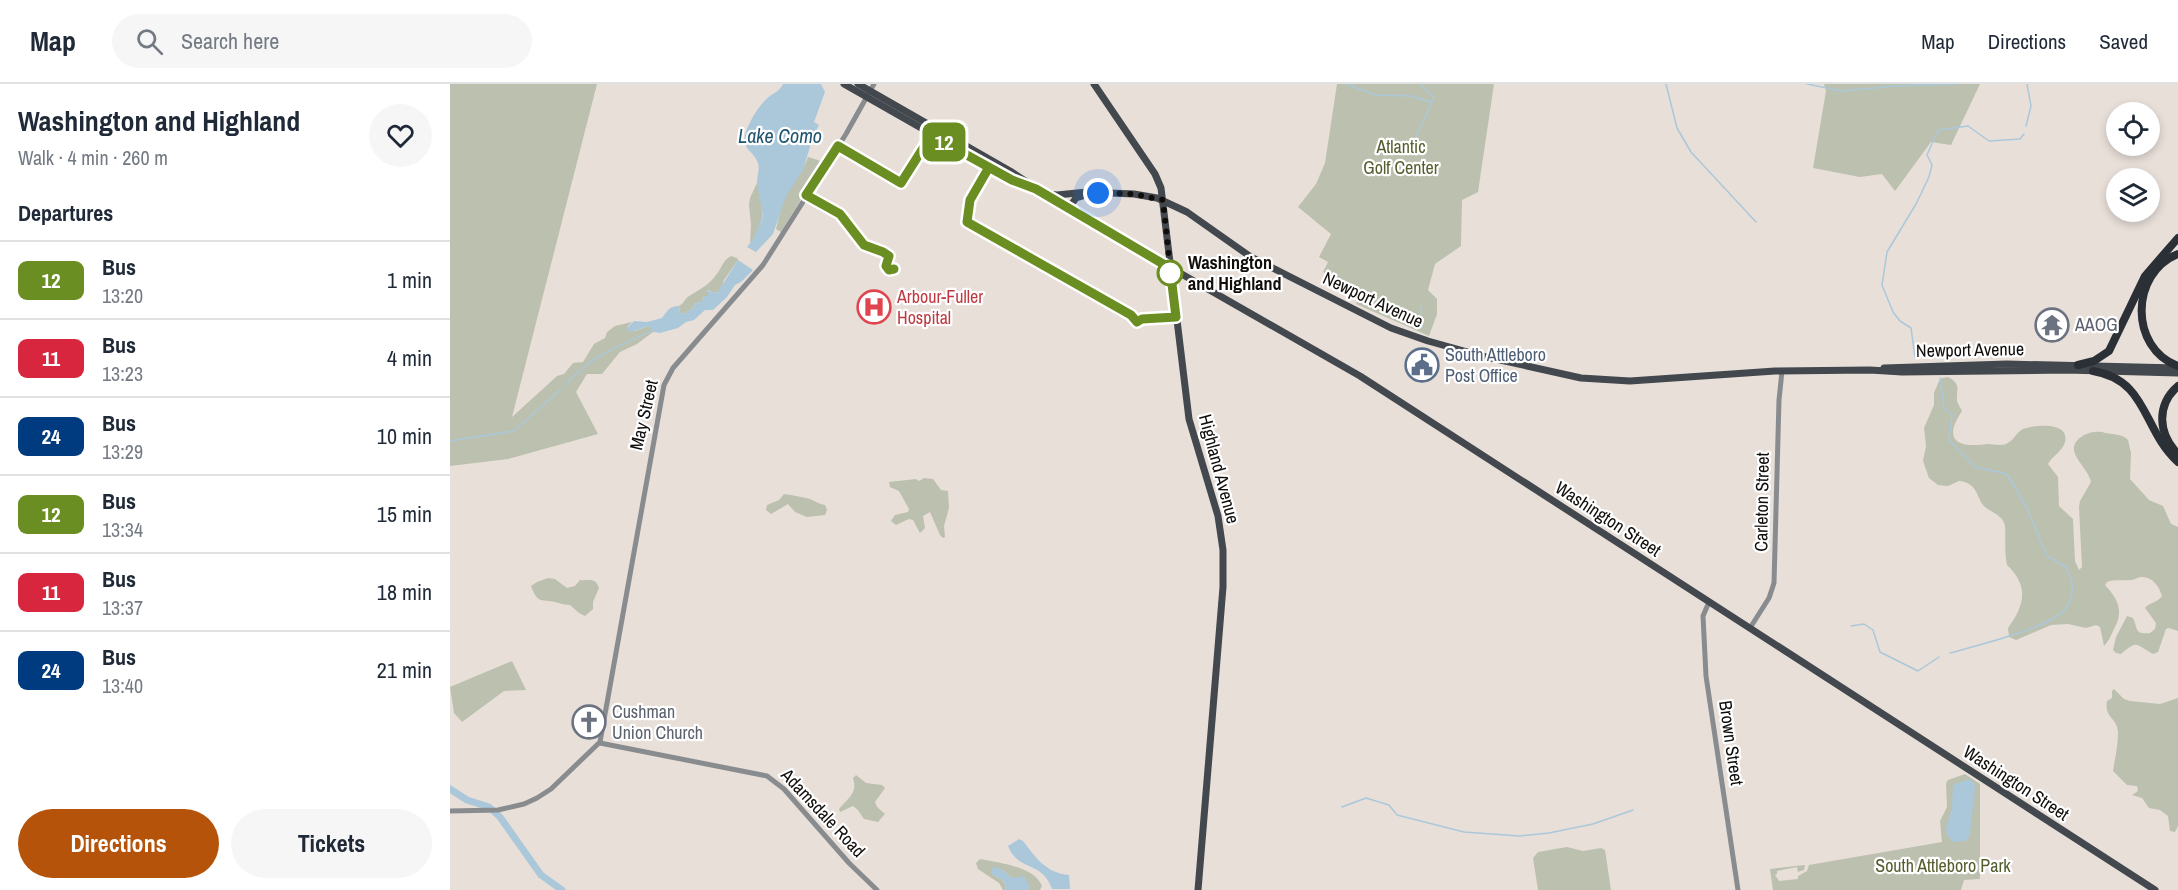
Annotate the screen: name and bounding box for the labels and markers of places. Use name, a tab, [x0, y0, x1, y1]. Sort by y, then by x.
place label: Washington and Highland	[1188, 250, 1282, 296]
marker: Washington and Highland	[1157, 260, 1183, 286]
place label: Arbour-Fuller Hospital	[896, 284, 983, 330]
hospital icon: Arbour-Fuller Hospital	[856, 289, 892, 325]
temple icon: AAOG	[2034, 307, 2070, 343]
place label: AAOG	[2074, 312, 2118, 337]
place label: South Attleboro Post Office	[1445, 342, 1546, 388]
public building icon: South Attleboro Post Office	[1404, 347, 1440, 383]
place label: Cushman Union Church	[612, 699, 703, 745]
church icon: Cushman Union Church	[571, 704, 607, 740]

